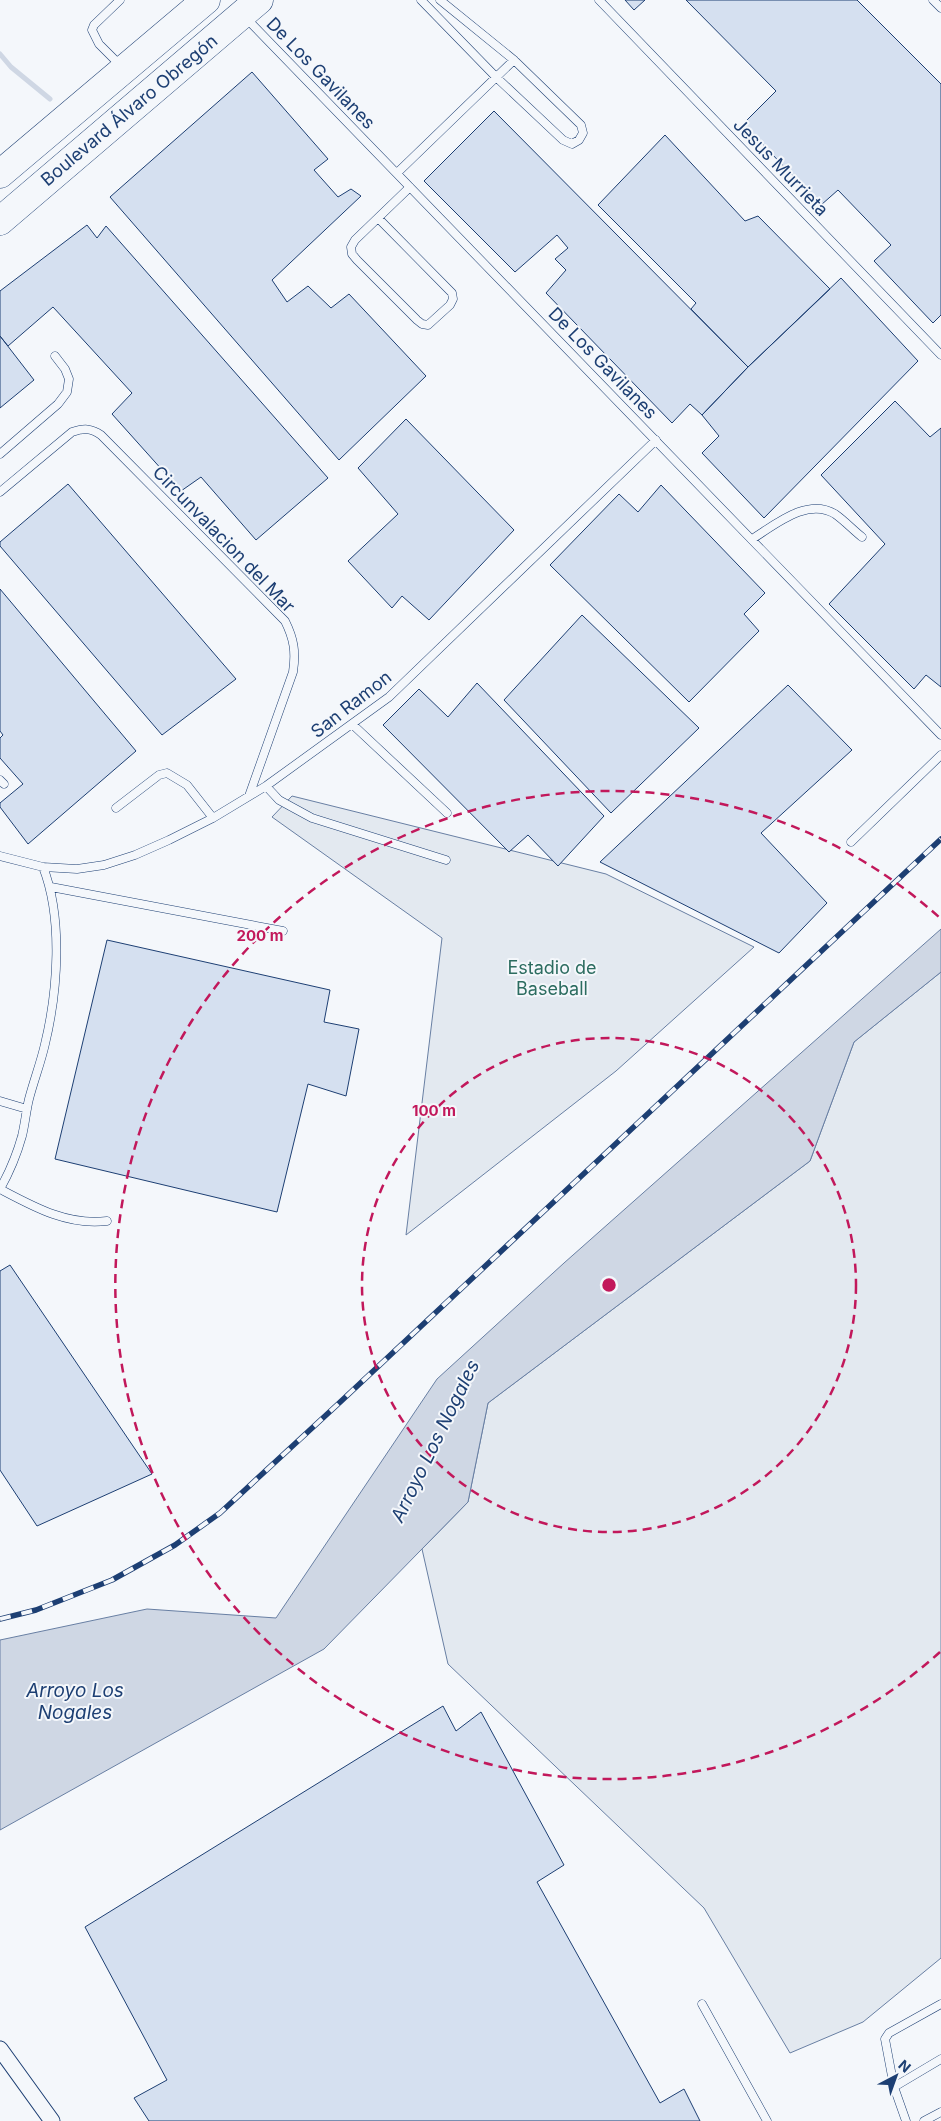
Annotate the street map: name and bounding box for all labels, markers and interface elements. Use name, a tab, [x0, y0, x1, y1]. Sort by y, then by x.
street label: De Los Gavilanes	[262, 13, 380, 133]
street label: Boulevard Álvaro Obregón	[36, 29, 222, 190]
street label: Jesus Murrieta	[729, 114, 833, 220]
street label: De Los Gavilanes	[544, 303, 662, 423]
street label: Circunvalacion del Mar	[149, 462, 299, 617]
street label: San Ramon	[307, 666, 395, 742]
text: 200 m	[237, 926, 283, 945]
park label: Estadio de Baseball	[507, 957, 597, 999]
text: 100 m	[412, 1101, 456, 1120]
centre of rings	[600, 1276, 618, 1294]
water label: Arroyo Los Nogales	[385, 1356, 484, 1527]
water label: Arroyo Los Nogales	[25, 1679, 124, 1724]
north arrow	[871, 2051, 921, 2101]
text: N	[895, 2056, 914, 2076]

